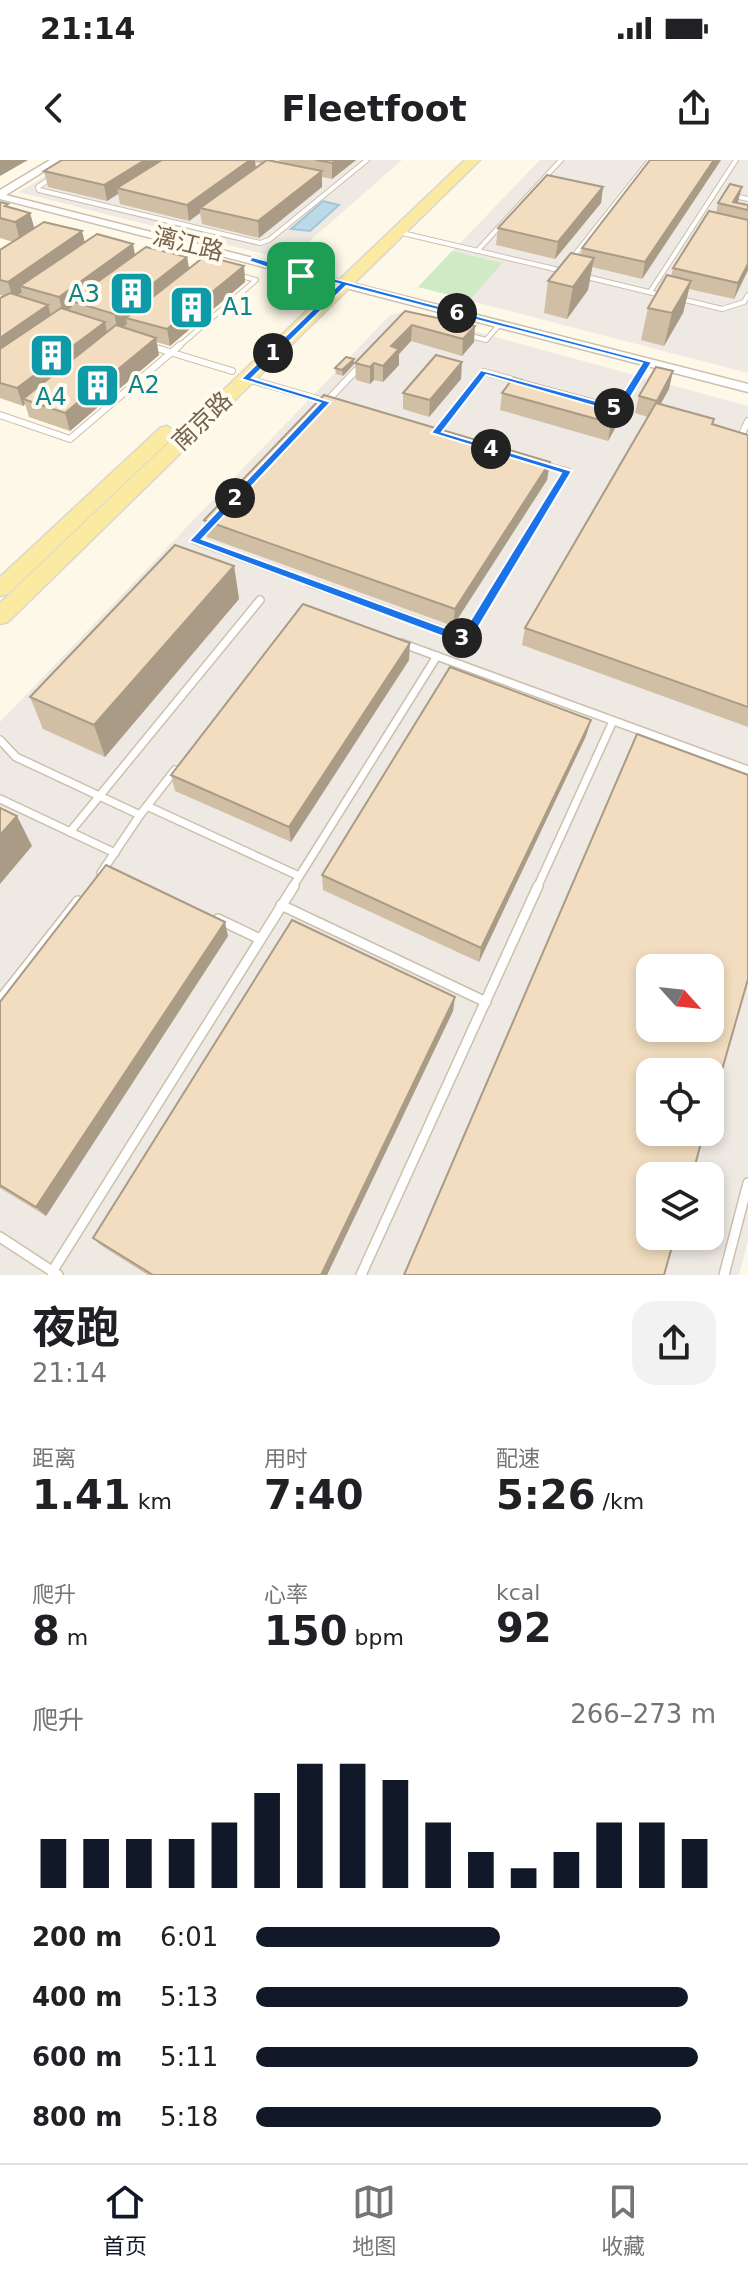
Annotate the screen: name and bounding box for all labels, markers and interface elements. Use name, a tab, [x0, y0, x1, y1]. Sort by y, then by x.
text: 21:14	[40, 11, 136, 46]
icon: back	[32, 86, 76, 130]
icon: share	[672, 86, 716, 130]
text: Fleetfoot	[281, 88, 467, 129]
street label: 漓江路	[150, 222, 226, 266]
pin	[267, 242, 335, 310]
icon: arrive	[279, 254, 323, 298]
building icon: A3	[107, 270, 155, 318]
place label: A3	[68, 280, 100, 308]
building icon: A1	[167, 283, 215, 331]
place label: A1	[222, 293, 254, 321]
pin: 6	[437, 293, 477, 333]
text: 6	[449, 300, 465, 325]
building icon: A4	[27, 331, 75, 379]
pin: 1	[253, 333, 293, 373]
text: 1	[265, 340, 281, 365]
building icon: A2	[73, 361, 121, 409]
place label: A2	[128, 371, 160, 399]
place label: A4	[35, 383, 67, 411]
street label: 南京路	[166, 386, 238, 456]
pin: 5	[594, 388, 634, 428]
text: 5	[606, 395, 622, 420]
pin: 4	[471, 429, 511, 469]
text: 4	[483, 436, 499, 461]
pin: 2	[215, 478, 255, 518]
text: 2	[227, 485, 243, 510]
pin: 3	[442, 618, 482, 658]
text: 3	[454, 625, 470, 650]
north arrow	[636, 954, 724, 1042]
map controls	[636, 954, 724, 1250]
button: locate	[636, 1058, 724, 1146]
button: layers	[636, 1162, 724, 1250]
button: share	[632, 1301, 716, 1385]
text: 夜跑	[32, 1302, 120, 1353]
text: 21:14	[32, 1358, 107, 1388]
text: 距离	[32, 1446, 76, 1471]
text: 用时	[264, 1446, 308, 1471]
text: 配速	[496, 1446, 540, 1471]
text: 1.41	[32, 1472, 131, 1518]
text: 7:40	[264, 1472, 364, 1518]
text: 5:26	[496, 1472, 596, 1518]
text: km	[131, 1489, 172, 1514]
text: /km	[596, 1489, 644, 1514]
text: kcal	[496, 1580, 540, 1605]
text: 爬升	[32, 1582, 76, 1607]
text: 心率	[264, 1582, 308, 1607]
text: 92	[496, 1605, 552, 1651]
text: 8	[32, 1608, 60, 1654]
text: 150	[264, 1608, 348, 1654]
text: m	[60, 1625, 88, 1650]
text: bpm	[348, 1625, 404, 1650]
text: 266–273 m	[570, 1699, 716, 1729]
text: 爬升	[32, 1705, 84, 1735]
text: 200 m	[32, 1922, 122, 1952]
text: 6:01	[160, 1922, 218, 1952]
text: 400 m	[32, 1982, 122, 2012]
text: 5:13	[160, 1982, 218, 2012]
text: 600 m	[32, 2042, 122, 2072]
text: 5:11	[160, 2042, 218, 2072]
text: 800 m	[32, 2102, 122, 2132]
text: 5:18	[160, 2102, 218, 2132]
tab: 首页	[103, 2180, 147, 2260]
tab: 地图	[352, 2180, 396, 2260]
tab: 收藏	[601, 2180, 645, 2260]

